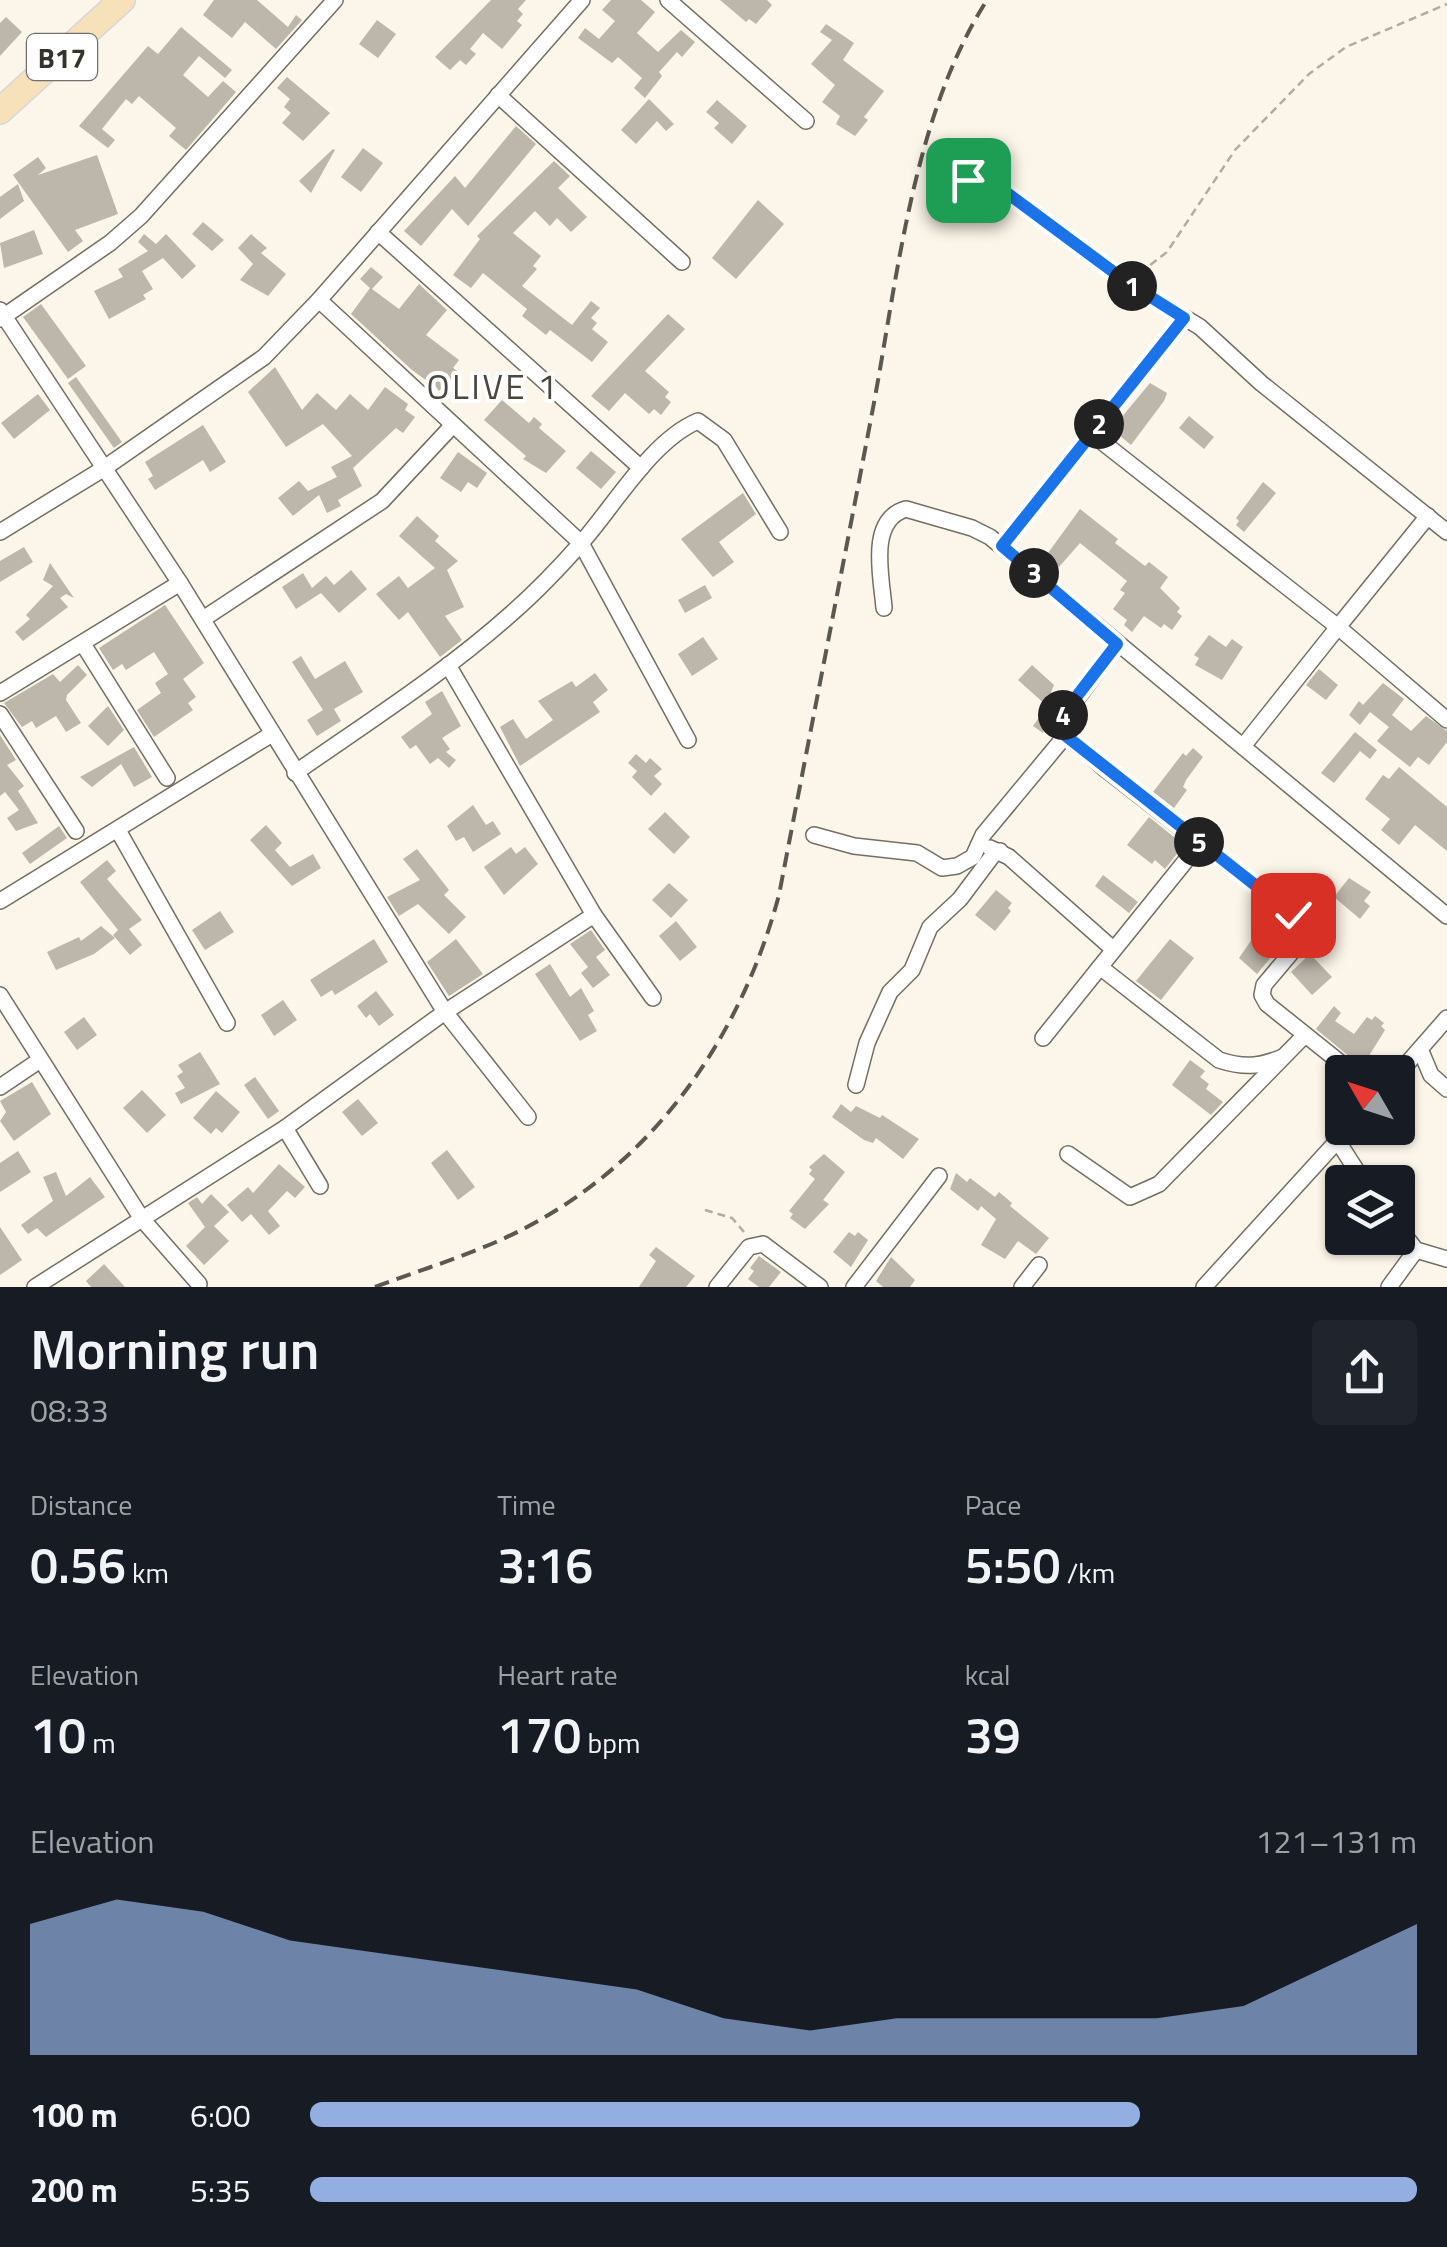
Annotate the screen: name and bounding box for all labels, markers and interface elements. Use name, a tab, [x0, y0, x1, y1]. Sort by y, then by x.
road number: B17	[27, 34, 97, 80]
pin	[926, 138, 1011, 223]
icon: arrive	[941, 153, 996, 208]
pin: 1	[1107, 261, 1157, 311]
text: 1	[1124, 264, 1140, 307]
district label: OLIVE 1	[426, 359, 560, 413]
pin: 2	[1074, 399, 1124, 449]
text: 2	[1091, 402, 1107, 445]
pin: 3	[1009, 548, 1059, 598]
text: 3	[1026, 551, 1042, 594]
pin: 4	[1038, 690, 1088, 740]
text: 4	[1055, 693, 1071, 736]
pin: 5	[1174, 817, 1224, 867]
text: 5	[1191, 820, 1207, 863]
pin	[1251, 873, 1336, 958]
icon: check	[1266, 888, 1321, 943]
north arrow	[1325, 1055, 1415, 1145]
map controls	[1325, 1055, 1415, 1255]
button: layers	[1325, 1165, 1415, 1255]
text: Morning run	[30, 1307, 319, 1390]
button: share	[1312, 1320, 1417, 1425]
text: 08:33	[30, 1386, 109, 1434]
text: Distance	[30, 1483, 132, 1526]
text: Time	[497, 1483, 556, 1526]
text: Pace	[965, 1483, 1021, 1526]
text: 0.56	[30, 1526, 126, 1602]
text: 3:16	[497, 1526, 593, 1602]
text: 5:50	[965, 1526, 1061, 1602]
text: km	[126, 1551, 169, 1594]
text: /km	[1061, 1551, 1115, 1594]
text: Elevation	[30, 1653, 139, 1696]
text: Heart rate	[497, 1653, 618, 1696]
text: kcal	[965, 1653, 1010, 1696]
text: 10	[30, 1696, 86, 1772]
text: 170	[497, 1696, 581, 1772]
text: 39	[965, 1696, 1021, 1772]
text: m	[86, 1721, 116, 1764]
text: bpm	[581, 1721, 640, 1764]
text: Elevation	[30, 1817, 154, 1865]
text: 121–131 m	[1255, 1817, 1417, 1865]
text: 100 m	[30, 2091, 118, 2139]
text: 6:00	[190, 2091, 251, 2139]
text: 200 m	[30, 2166, 118, 2214]
text: 5:35	[190, 2166, 251, 2214]

